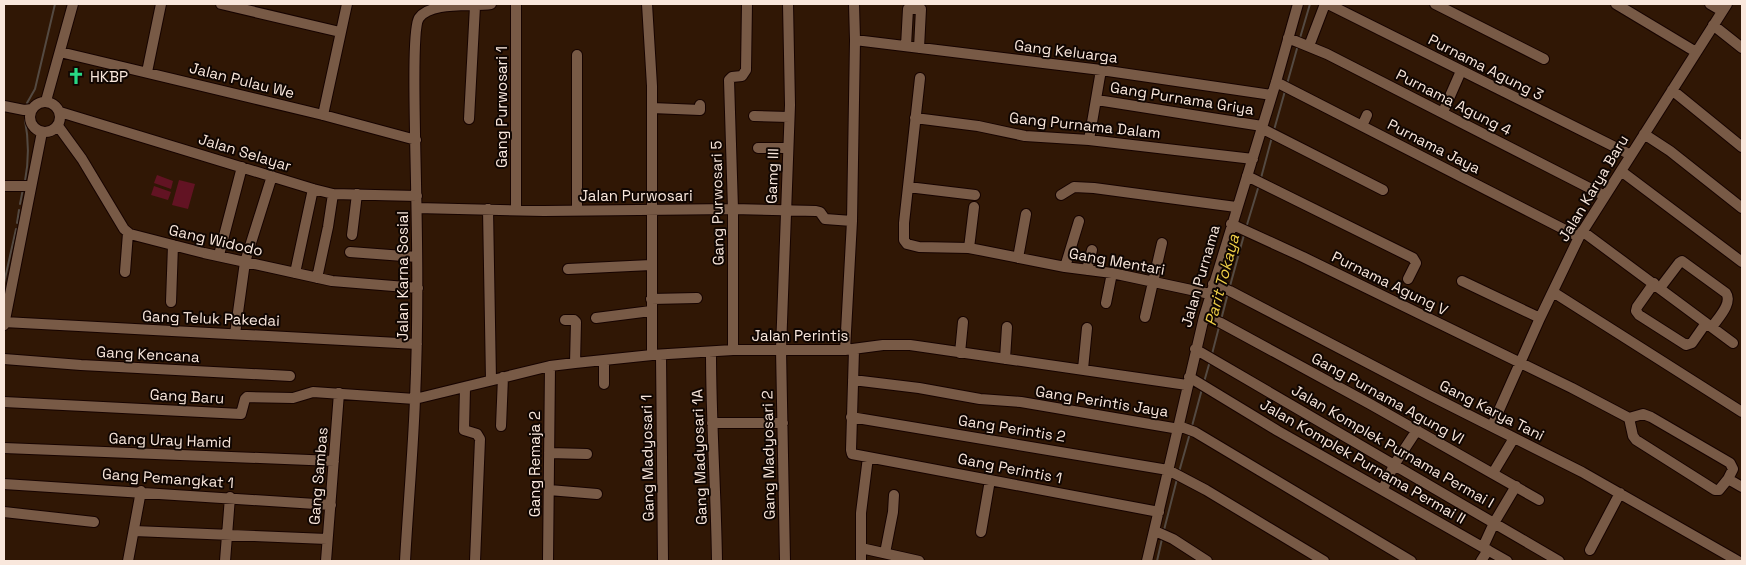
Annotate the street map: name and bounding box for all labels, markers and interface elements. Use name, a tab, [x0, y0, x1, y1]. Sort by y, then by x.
street label: Purnama Agung 3	[1425, 30, 1547, 104]
street label: Gang Keluarga	[1013, 35, 1119, 67]
street label: Gang Purwosari 1	[492, 46, 511, 168]
street label: Jalan Pulau We	[188, 58, 297, 102]
street label: Purnama Agung 4	[1393, 65, 1515, 139]
church icon: HKBP	[66, 66, 86, 86]
place label: HKBP	[90, 67, 128, 86]
street label: Gang Purnama Griya	[1109, 77, 1256, 119]
street label: Gang Purnama Dalam	[1008, 108, 1162, 142]
street label: Purnama Jaya	[1384, 114, 1484, 178]
street label: Jalan Selayar	[196, 129, 294, 175]
street label: Jalan Karya Baru	[1554, 131, 1632, 245]
street label: Gang Purwosari 5	[706, 140, 728, 266]
street label: Gamg III	[762, 148, 782, 204]
street label: Jalan Purwosari	[579, 186, 693, 205]
street label: Jalan Karna Sosial	[393, 211, 412, 341]
street label: Gang Widodo	[167, 220, 265, 260]
street label: Jalan Purnama	[1176, 222, 1224, 329]
water label: Parit Tokaya	[1200, 231, 1244, 328]
street label: Gang Mentari	[1068, 243, 1166, 279]
street label: Purnama Agung V	[1329, 247, 1451, 319]
street label: Gang Teluk Pakedai	[142, 306, 280, 330]
street label: Jalan Perintis	[752, 326, 849, 345]
street label: Gang Kencana	[96, 342, 201, 366]
street label: Gang Purnama Agung VI	[1308, 348, 1468, 448]
street label: Gang Karya Tani	[1436, 375, 1548, 445]
street label: Jalan Komplek Purnama Permai I	[1288, 380, 1498, 512]
street label: Gang Perintis Jaya	[1034, 381, 1170, 421]
street label: Gang Baru	[149, 385, 225, 407]
street label: Gang Madyosari 1A	[687, 388, 711, 525]
street label: Gang Madyosari 2	[757, 390, 779, 520]
street label: Jalan Komplek Purnama Permai II	[1257, 394, 1469, 528]
street label: Gang Madyosari 1	[636, 395, 658, 521]
street label: Gang Perintis 2	[957, 410, 1067, 446]
street label: Gang Remaja 2	[525, 411, 544, 517]
street label: Gang Sambas	[304, 426, 332, 526]
street label: Gang Uray Hamid	[108, 428, 232, 452]
street label: Gang Perintis 1	[956, 449, 1064, 487]
street label: Gang Pemangkat 1	[101, 464, 235, 492]

